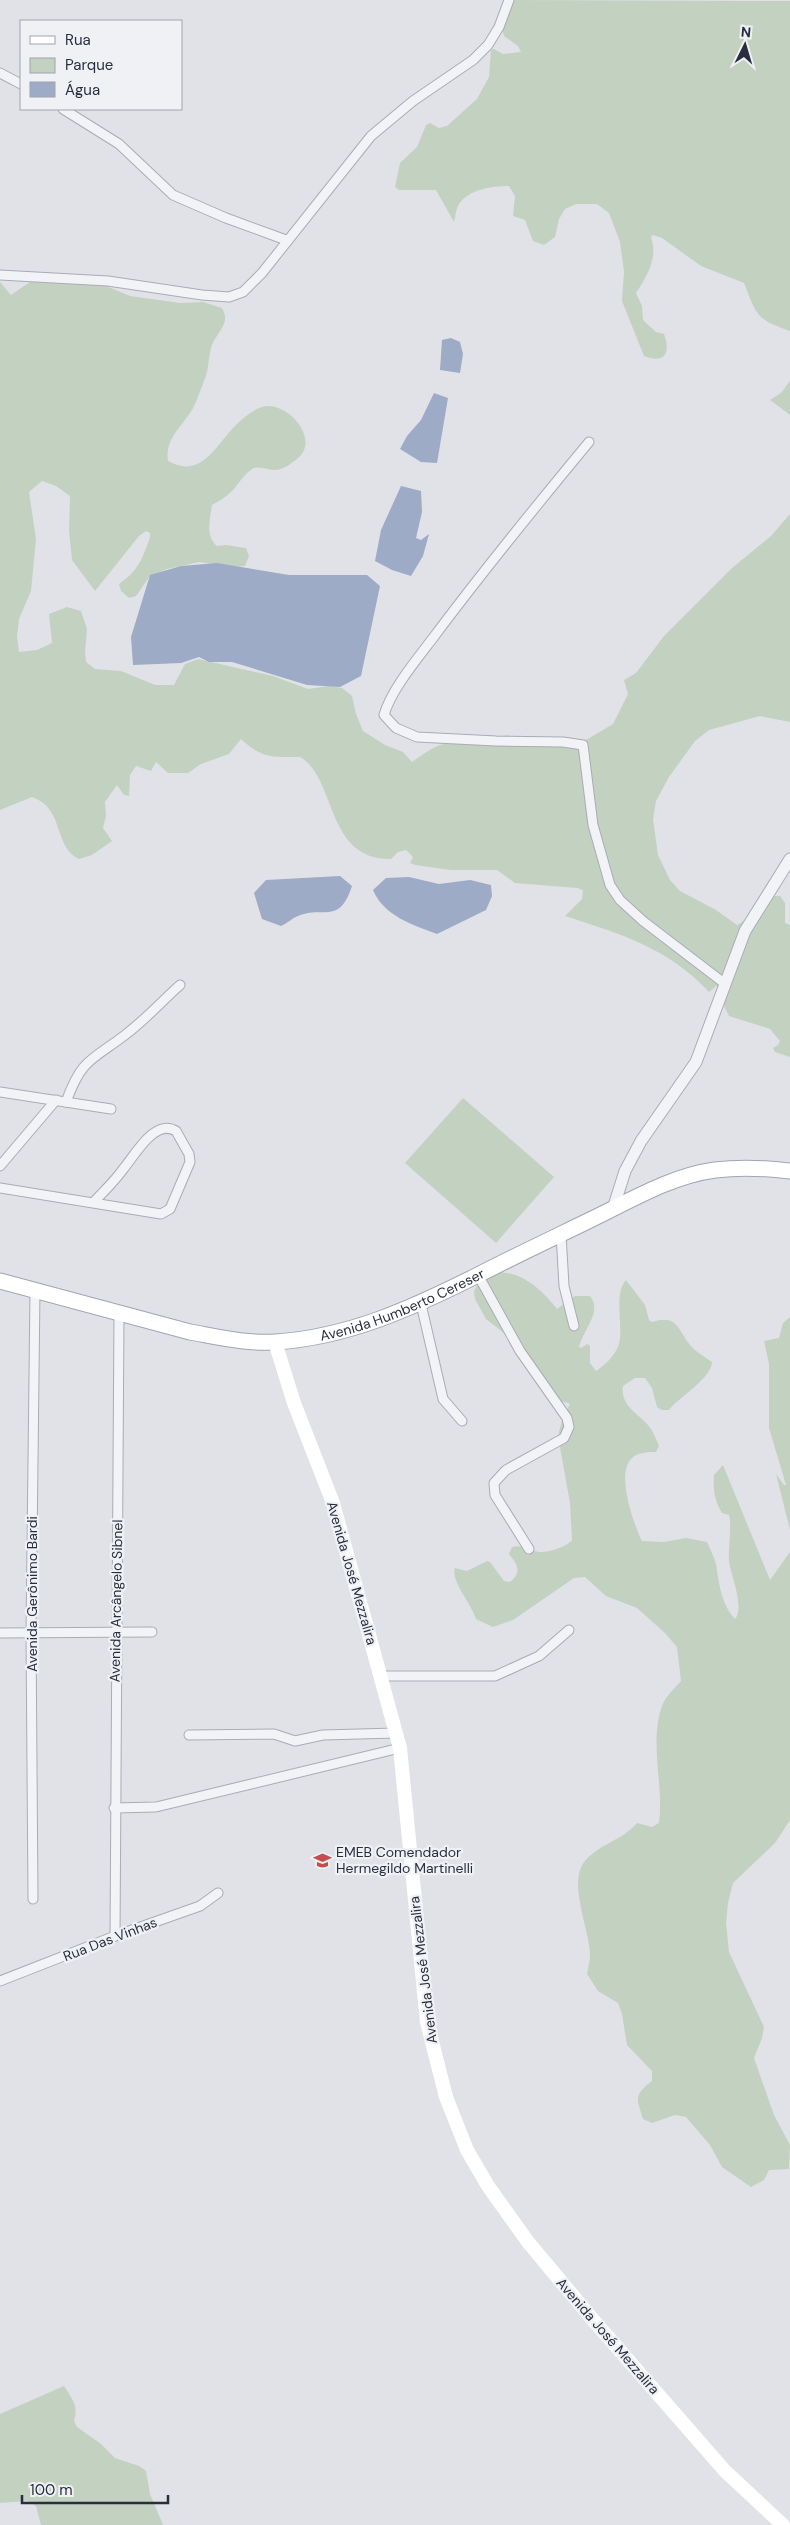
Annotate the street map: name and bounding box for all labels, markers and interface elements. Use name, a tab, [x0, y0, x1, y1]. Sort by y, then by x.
legend	[20, 20, 182, 110]
north arrow	[720, 20, 770, 70]
text: N	[740, 23, 752, 41]
text: Rua	[65, 30, 91, 50]
text: Parque	[65, 55, 113, 75]
text: Água	[65, 80, 100, 100]
street label: Avenida Humberto Cereser	[318, 1264, 487, 1345]
street label: Avenida José Mezzalira	[323, 1499, 381, 1647]
street label: Avenida Gerônimo Bardi	[23, 1516, 41, 1672]
street label: Avenida Arcângelo Sibnel	[106, 1519, 126, 1683]
place label: EMEB Comendador Hermegildo Martinelli	[336, 1843, 473, 1877]
school or university icon: EMEB Comendador Hermegildo Martinelli	[312, 1850, 332, 1870]
street label: Avenida José Mezzalira	[405, 1895, 441, 2045]
street label: Rua Das Vinhas	[60, 1913, 160, 1965]
street label: Avenida José Mezzalira	[552, 2274, 664, 2398]
scale bar	[22, 2472, 169, 2504]
text: 100 m	[30, 2480, 73, 2500]

